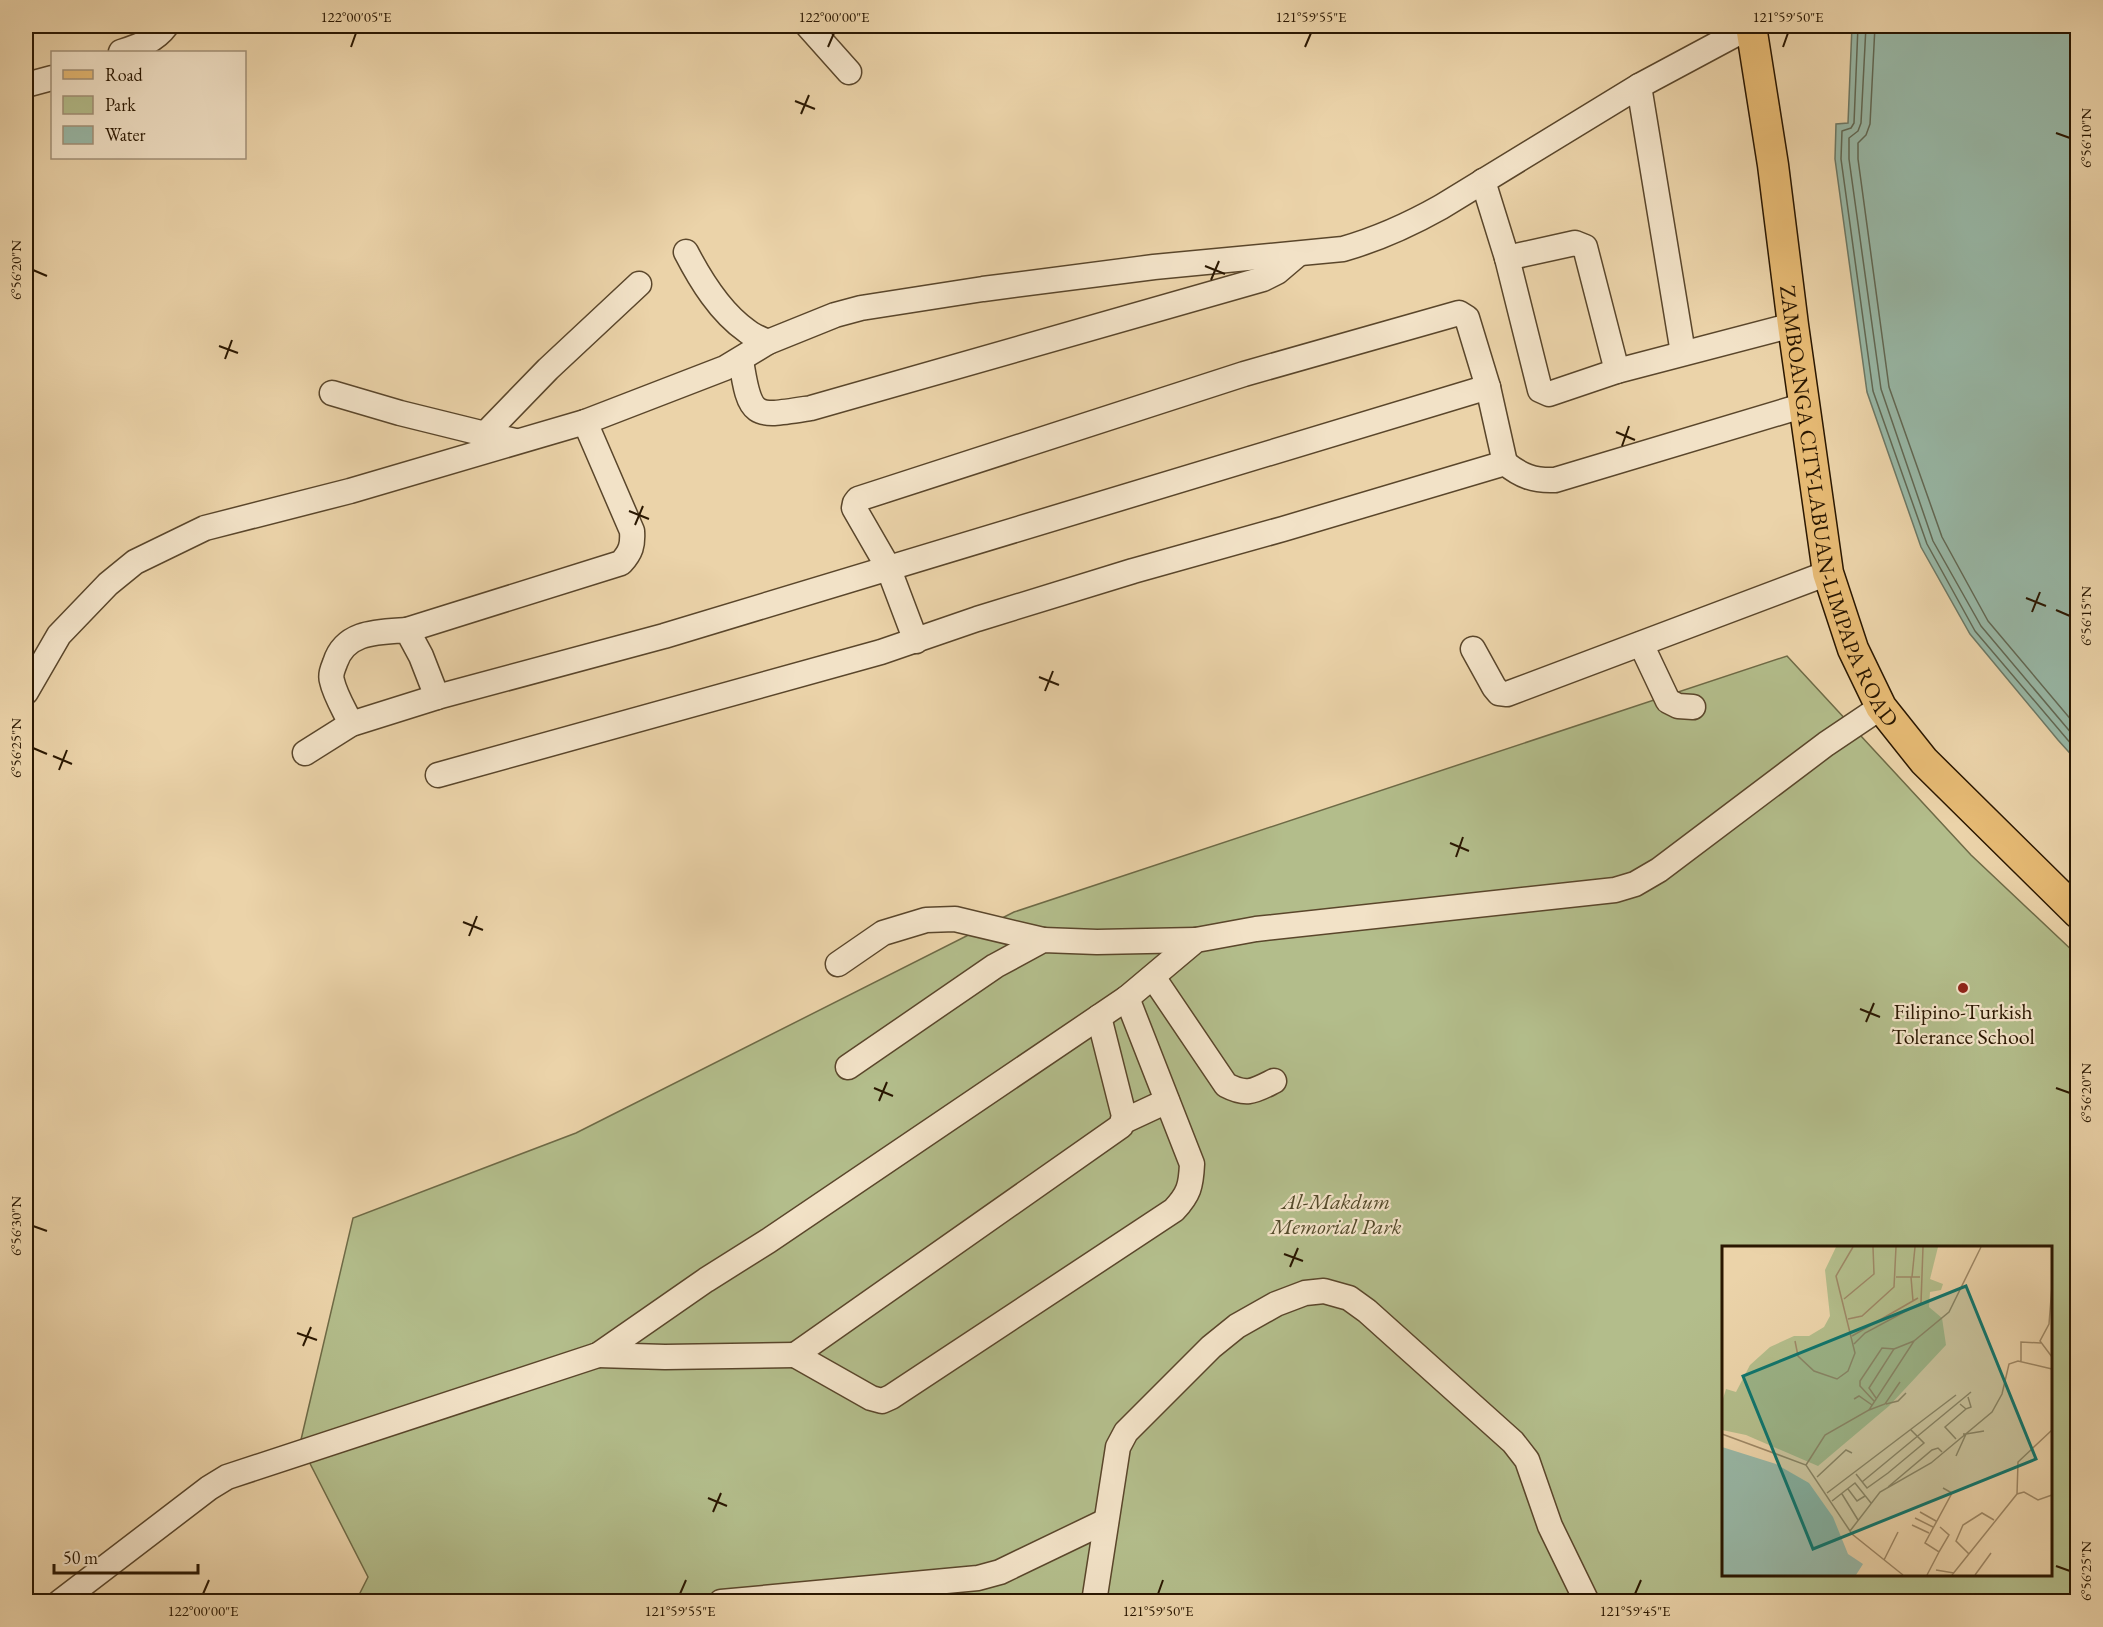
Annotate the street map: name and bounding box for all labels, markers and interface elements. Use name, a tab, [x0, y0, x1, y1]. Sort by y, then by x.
text: 122°00'05"E	[320, 7, 392, 26]
text: 122°00'00"E	[798, 7, 870, 26]
text: 121°59'55"E	[1275, 7, 1347, 26]
text: 121°59'50"E	[1752, 7, 1824, 26]
legend	[51, 51, 246, 159]
text: Road	[105, 63, 144, 86]
text: Park	[105, 93, 136, 116]
text: 6°56'10"N	[2076, 108, 2095, 168]
text: Water	[105, 123, 146, 146]
text: 6°56'20"N	[6, 240, 25, 300]
street label: ZAMBOANGA CITY-LABUAN-LIMPAPA ROAD	[1773, 284, 1905, 733]
text: 6°56'15"N	[2076, 586, 2095, 646]
text: 6°56'25"N	[6, 718, 25, 778]
marker: Filipino-Turkish Tolerance School	[1956, 981, 1970, 995]
place label: Filipino-Turkish Tolerance School	[1891, 997, 2035, 1051]
text: 6°56'20"N	[2076, 1063, 2095, 1123]
park label: Al-Makdum Memorial Park	[1268, 1187, 1402, 1241]
text: 6°56'30"N	[6, 1196, 25, 1256]
inset map	[1722, 1246, 2052, 1576]
scale bar	[54, 1537, 198, 1575]
text: 6°56'25"N	[2076, 1541, 2095, 1601]
text: 50 m	[63, 1546, 98, 1569]
text: 122°00'00"E	[167, 1601, 239, 1620]
text: 121°59'55"E	[644, 1601, 716, 1620]
text: 121°59'50"E	[1122, 1601, 1194, 1620]
text: 121°59'45"E	[1599, 1601, 1671, 1620]

